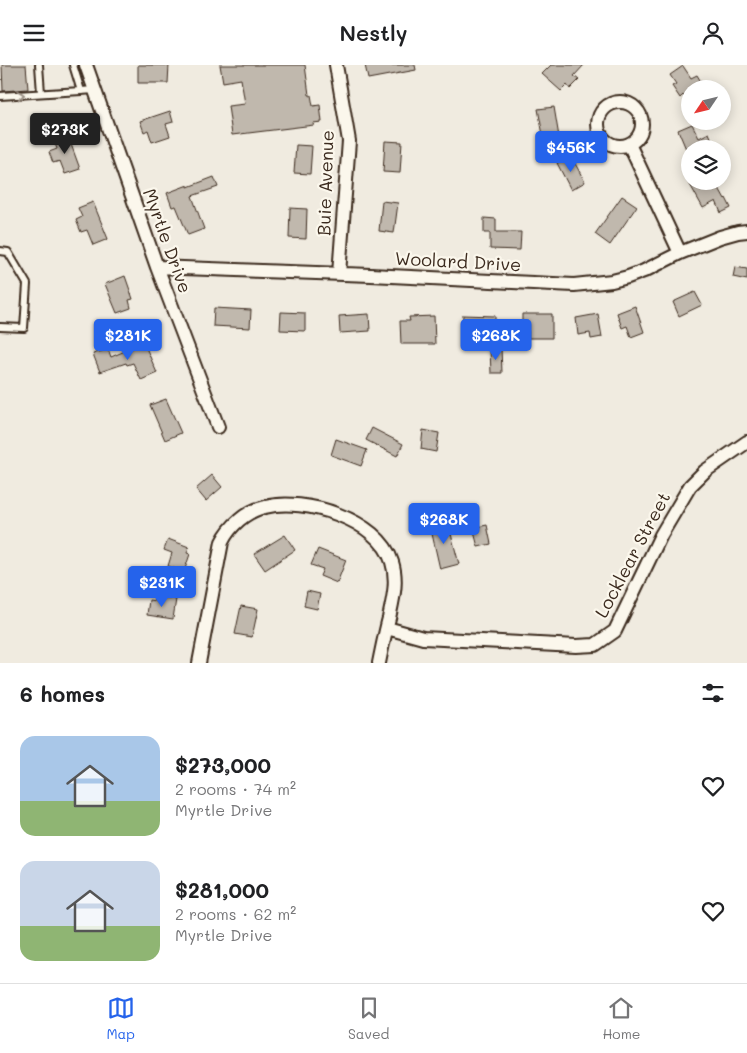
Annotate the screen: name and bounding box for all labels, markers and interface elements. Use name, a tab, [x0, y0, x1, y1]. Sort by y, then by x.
text: Nestly	[339, 18, 408, 47]
icon: menu	[20, 19, 48, 47]
icon: person	[699, 19, 727, 47]
north arrow	[681, 80, 731, 130]
map controls	[681, 80, 731, 190]
one-way arrow	[17, 89, 25, 100]
pin: $273K	[30, 113, 100, 155]
text: $273K	[41, 118, 89, 139]
street label: Buie Avenue	[311, 130, 339, 236]
pin: $456K	[536, 131, 606, 173]
text: $456K	[546, 136, 596, 157]
button: layers	[681, 140, 731, 190]
street label: Myrtle Drive	[138, 185, 198, 296]
street label: Woolard Drive	[394, 246, 522, 276]
pin: $281K	[93, 319, 163, 361]
pin: $268K	[461, 319, 531, 361]
text: $281K	[105, 324, 151, 345]
text: $268K	[472, 324, 520, 345]
street label: Locklear Street	[589, 487, 675, 622]
pin: $268K	[409, 503, 479, 545]
text: $268K	[420, 508, 468, 529]
pin: $231K	[127, 565, 197, 608]
text: $231K	[139, 571, 185, 592]
icon: filters	[699, 679, 727, 707]
text: 6 homes	[20, 680, 105, 707]
text: $273,000	[175, 751, 271, 778]
icon: home	[60, 756, 120, 816]
icon: heart	[699, 772, 727, 800]
text: 2 rooms · 74 m²	[175, 778, 296, 799]
text: Myrtle Drive	[175, 799, 273, 820]
text: $281,000	[175, 876, 269, 903]
icon: home	[60, 881, 120, 941]
icon: heart	[699, 897, 727, 925]
text: 2 rooms · 62 m²	[175, 903, 296, 924]
text: Myrtle Drive	[175, 924, 273, 945]
tab: Map	[106, 994, 135, 1043]
tab: Saved	[348, 994, 389, 1043]
tab: Home	[602, 994, 641, 1043]

